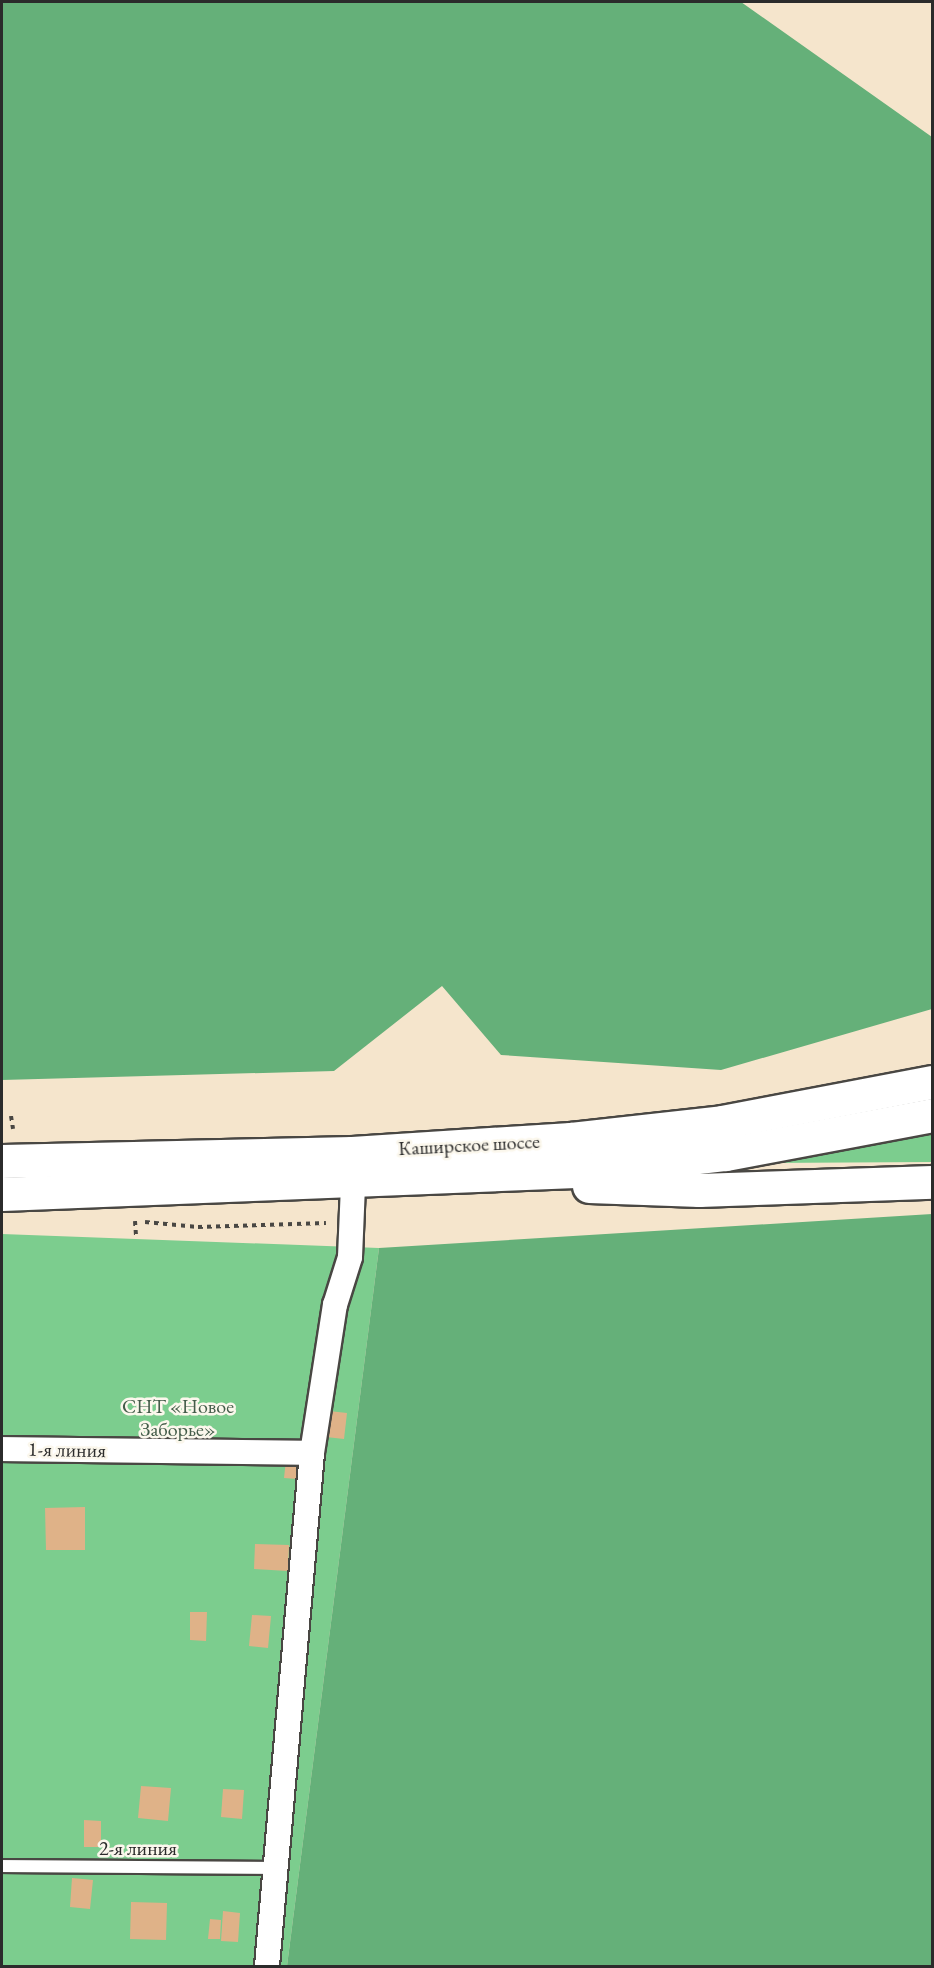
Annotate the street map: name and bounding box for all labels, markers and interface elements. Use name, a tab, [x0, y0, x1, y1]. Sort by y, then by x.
street label: Каширское шоссе	[398, 1129, 540, 1161]
park label: СНТ «Новое Заборье»	[122, 1394, 234, 1441]
street label: 1-я линия	[28, 1437, 106, 1463]
street label: 2-я линия	[99, 1836, 177, 1860]

